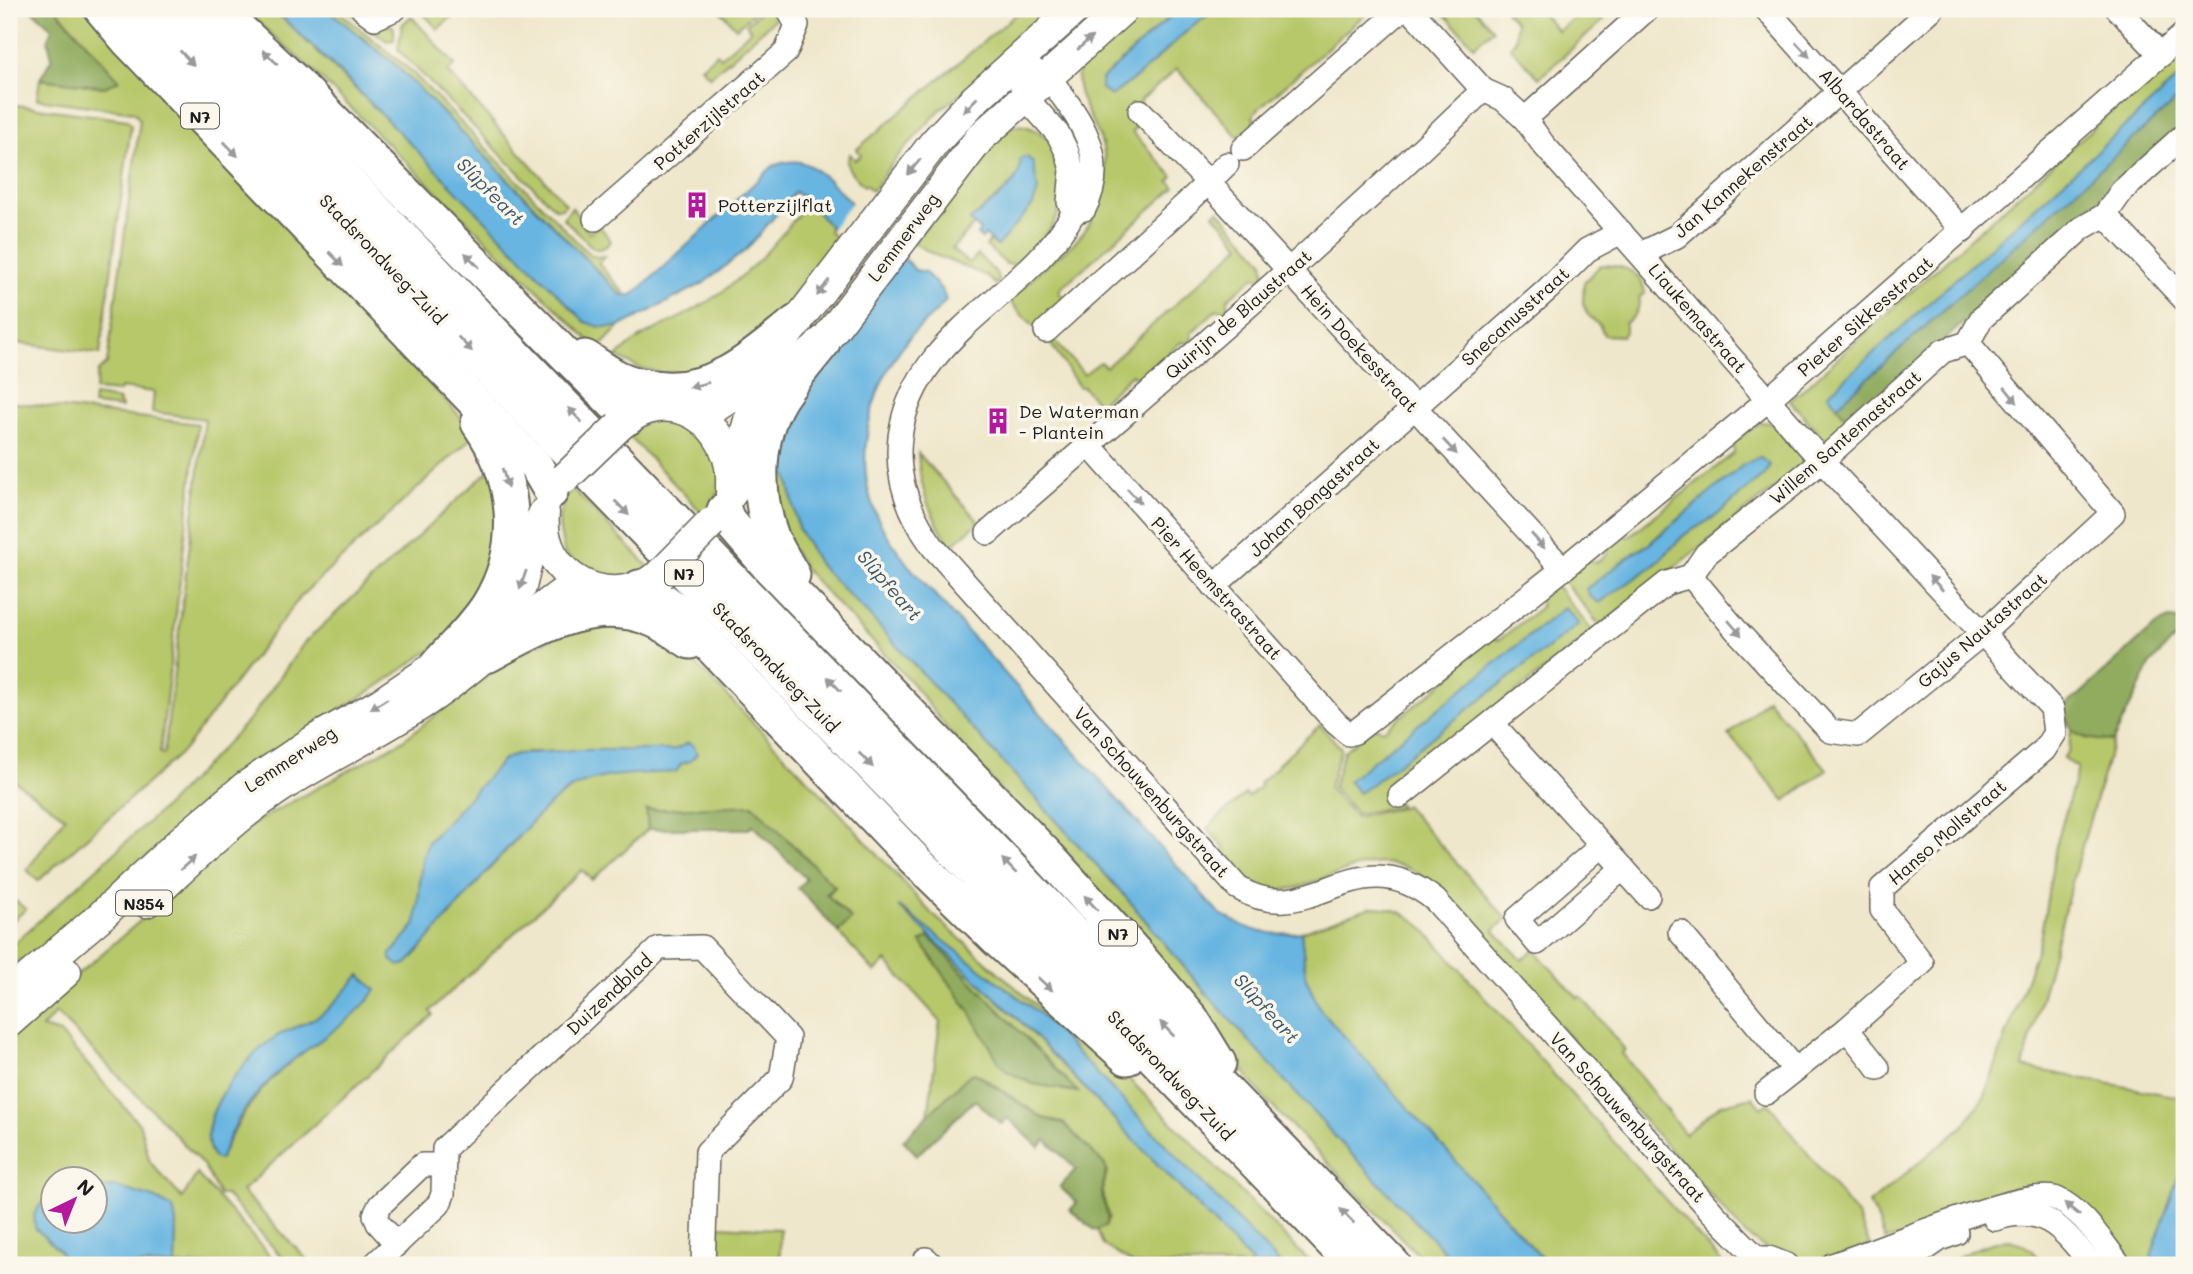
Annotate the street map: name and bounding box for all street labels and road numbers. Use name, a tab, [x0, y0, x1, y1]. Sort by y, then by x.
street label: Albardastraat	[1814, 63, 1916, 175]
street label: Potterzijlstraat	[648, 65, 770, 175]
road number: N7	[181, 104, 219, 128]
street label: Jan Kannekenstraat	[1668, 109, 1818, 243]
street label: Lemmerweg	[862, 188, 944, 286]
street label: Stadsrondweg-Zuid	[314, 189, 452, 329]
street label: Quirijn de Blaustraat	[1160, 244, 1316, 384]
street label: Pieter Sikkesstraat	[1792, 250, 1938, 382]
street label: Liaukemastraat	[1644, 258, 1752, 378]
street label: Snecanusstraat	[1456, 261, 1574, 371]
street label: Hein Doekesstraat	[1296, 279, 1424, 417]
street label: Willem Santemastraat	[1764, 364, 1926, 510]
street label: Johan Bongastraat	[1244, 432, 1384, 562]
street label: Pier Heemstrastraat	[1146, 511, 1288, 665]
road number: N7	[665, 560, 703, 586]
street label: Gajus Nautastraat	[1912, 567, 2052, 693]
street label: Stadsrondweg-Zuid	[707, 597, 845, 737]
street label: Van Schouwenburgstraat	[1069, 702, 1235, 882]
street label: Lemmerweg	[239, 720, 341, 798]
street label: Hanso Mollstraat	[1883, 774, 2011, 890]
road number: N354	[116, 890, 172, 916]
road number: N7	[1099, 920, 1137, 945]
street label: Duizendblad	[561, 948, 657, 1040]
street label: Stadsrondweg-Zuid	[1102, 1005, 1240, 1145]
street label: Van Schouwenburgstraat	[1545, 1027, 1711, 1207]

